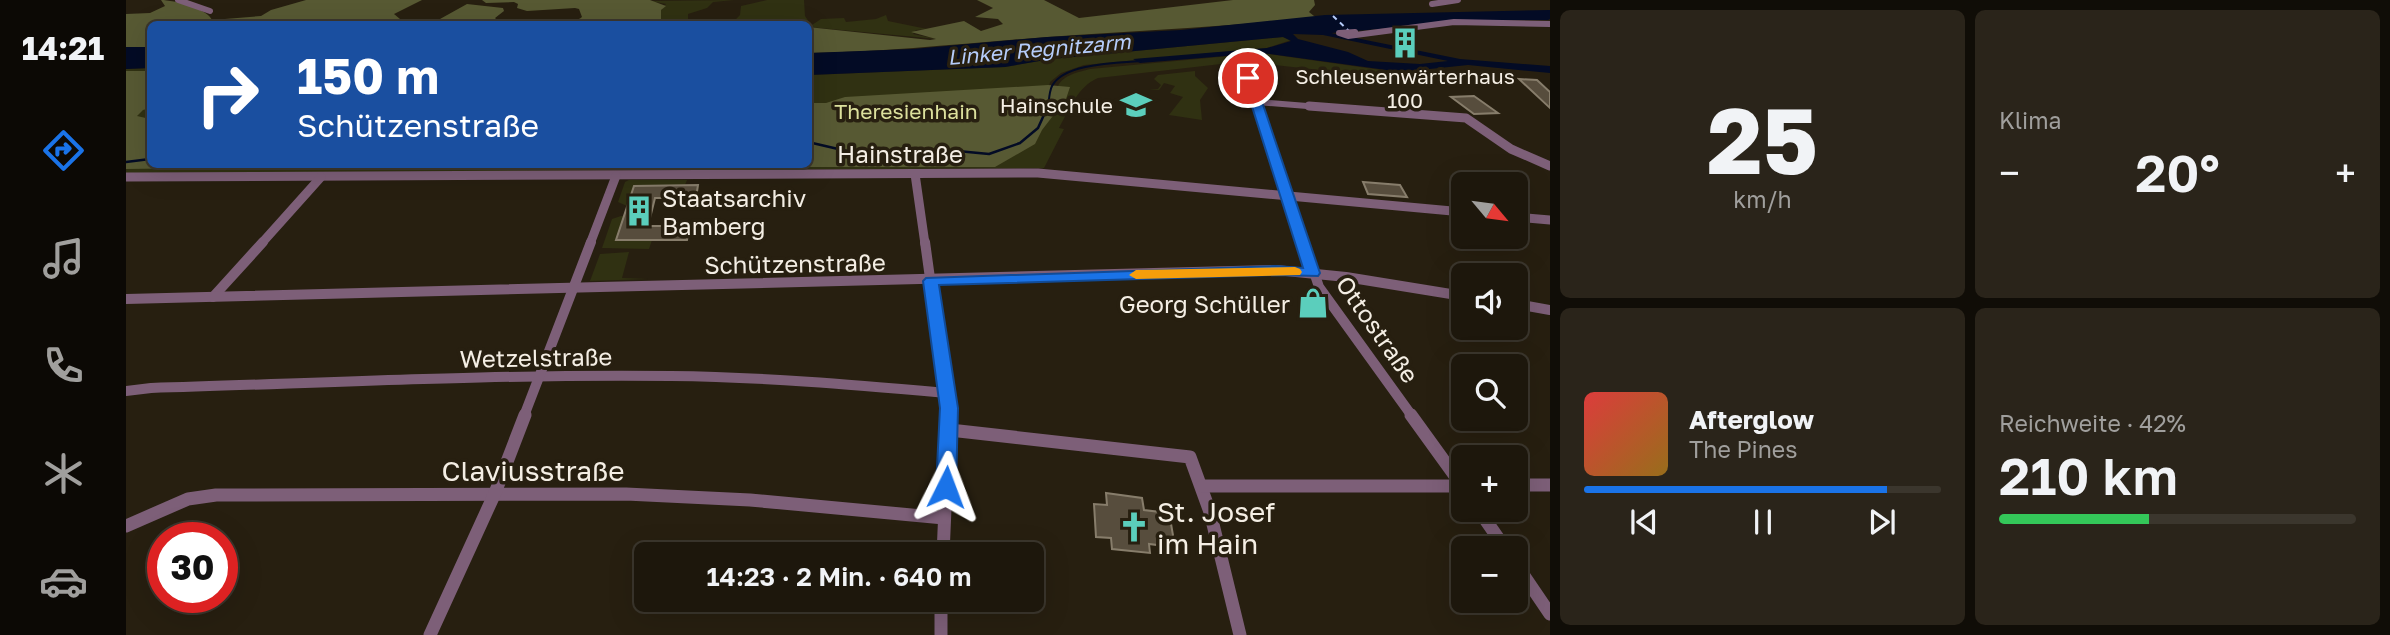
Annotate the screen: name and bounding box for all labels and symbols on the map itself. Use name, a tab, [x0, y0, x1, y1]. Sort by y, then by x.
building icon: Schleusenwärterhaus 100	[1388, 26, 1422, 60]
water label: Linker Regnitzarm	[946, 28, 1133, 70]
pin	[1218, 48, 1278, 108]
place label: Schleusenwärterhaus 100	[1295, 63, 1515, 113]
school or university icon: Hainschule	[1119, 88, 1153, 122]
place label: Hainschule	[1000, 92, 1113, 118]
park label: Theresienhain	[834, 98, 978, 124]
street label: Hainstraße	[837, 139, 963, 168]
north arrow	[1451, 172, 1528, 248]
place label: Staatsarchiv Bamberg	[662, 183, 806, 240]
building icon: Staatsarchiv Bamberg	[622, 194, 656, 228]
street label: Schützenstraße	[704, 247, 886, 279]
street label: Ottostraße	[1331, 270, 1425, 388]
shop icon: Georg Schüller	[1296, 286, 1330, 320]
place label: Georg Schüller	[1119, 289, 1290, 318]
street label: Wetzelstraße	[459, 341, 613, 373]
position arrow	[909, 450, 983, 524]
street label: Claviusstraße	[441, 454, 625, 487]
place label: St. Josef im Hain	[1157, 495, 1275, 560]
church icon: St. Josef im Hain	[1117, 510, 1151, 544]
speed limit sign: 30	[147, 522, 238, 613]

